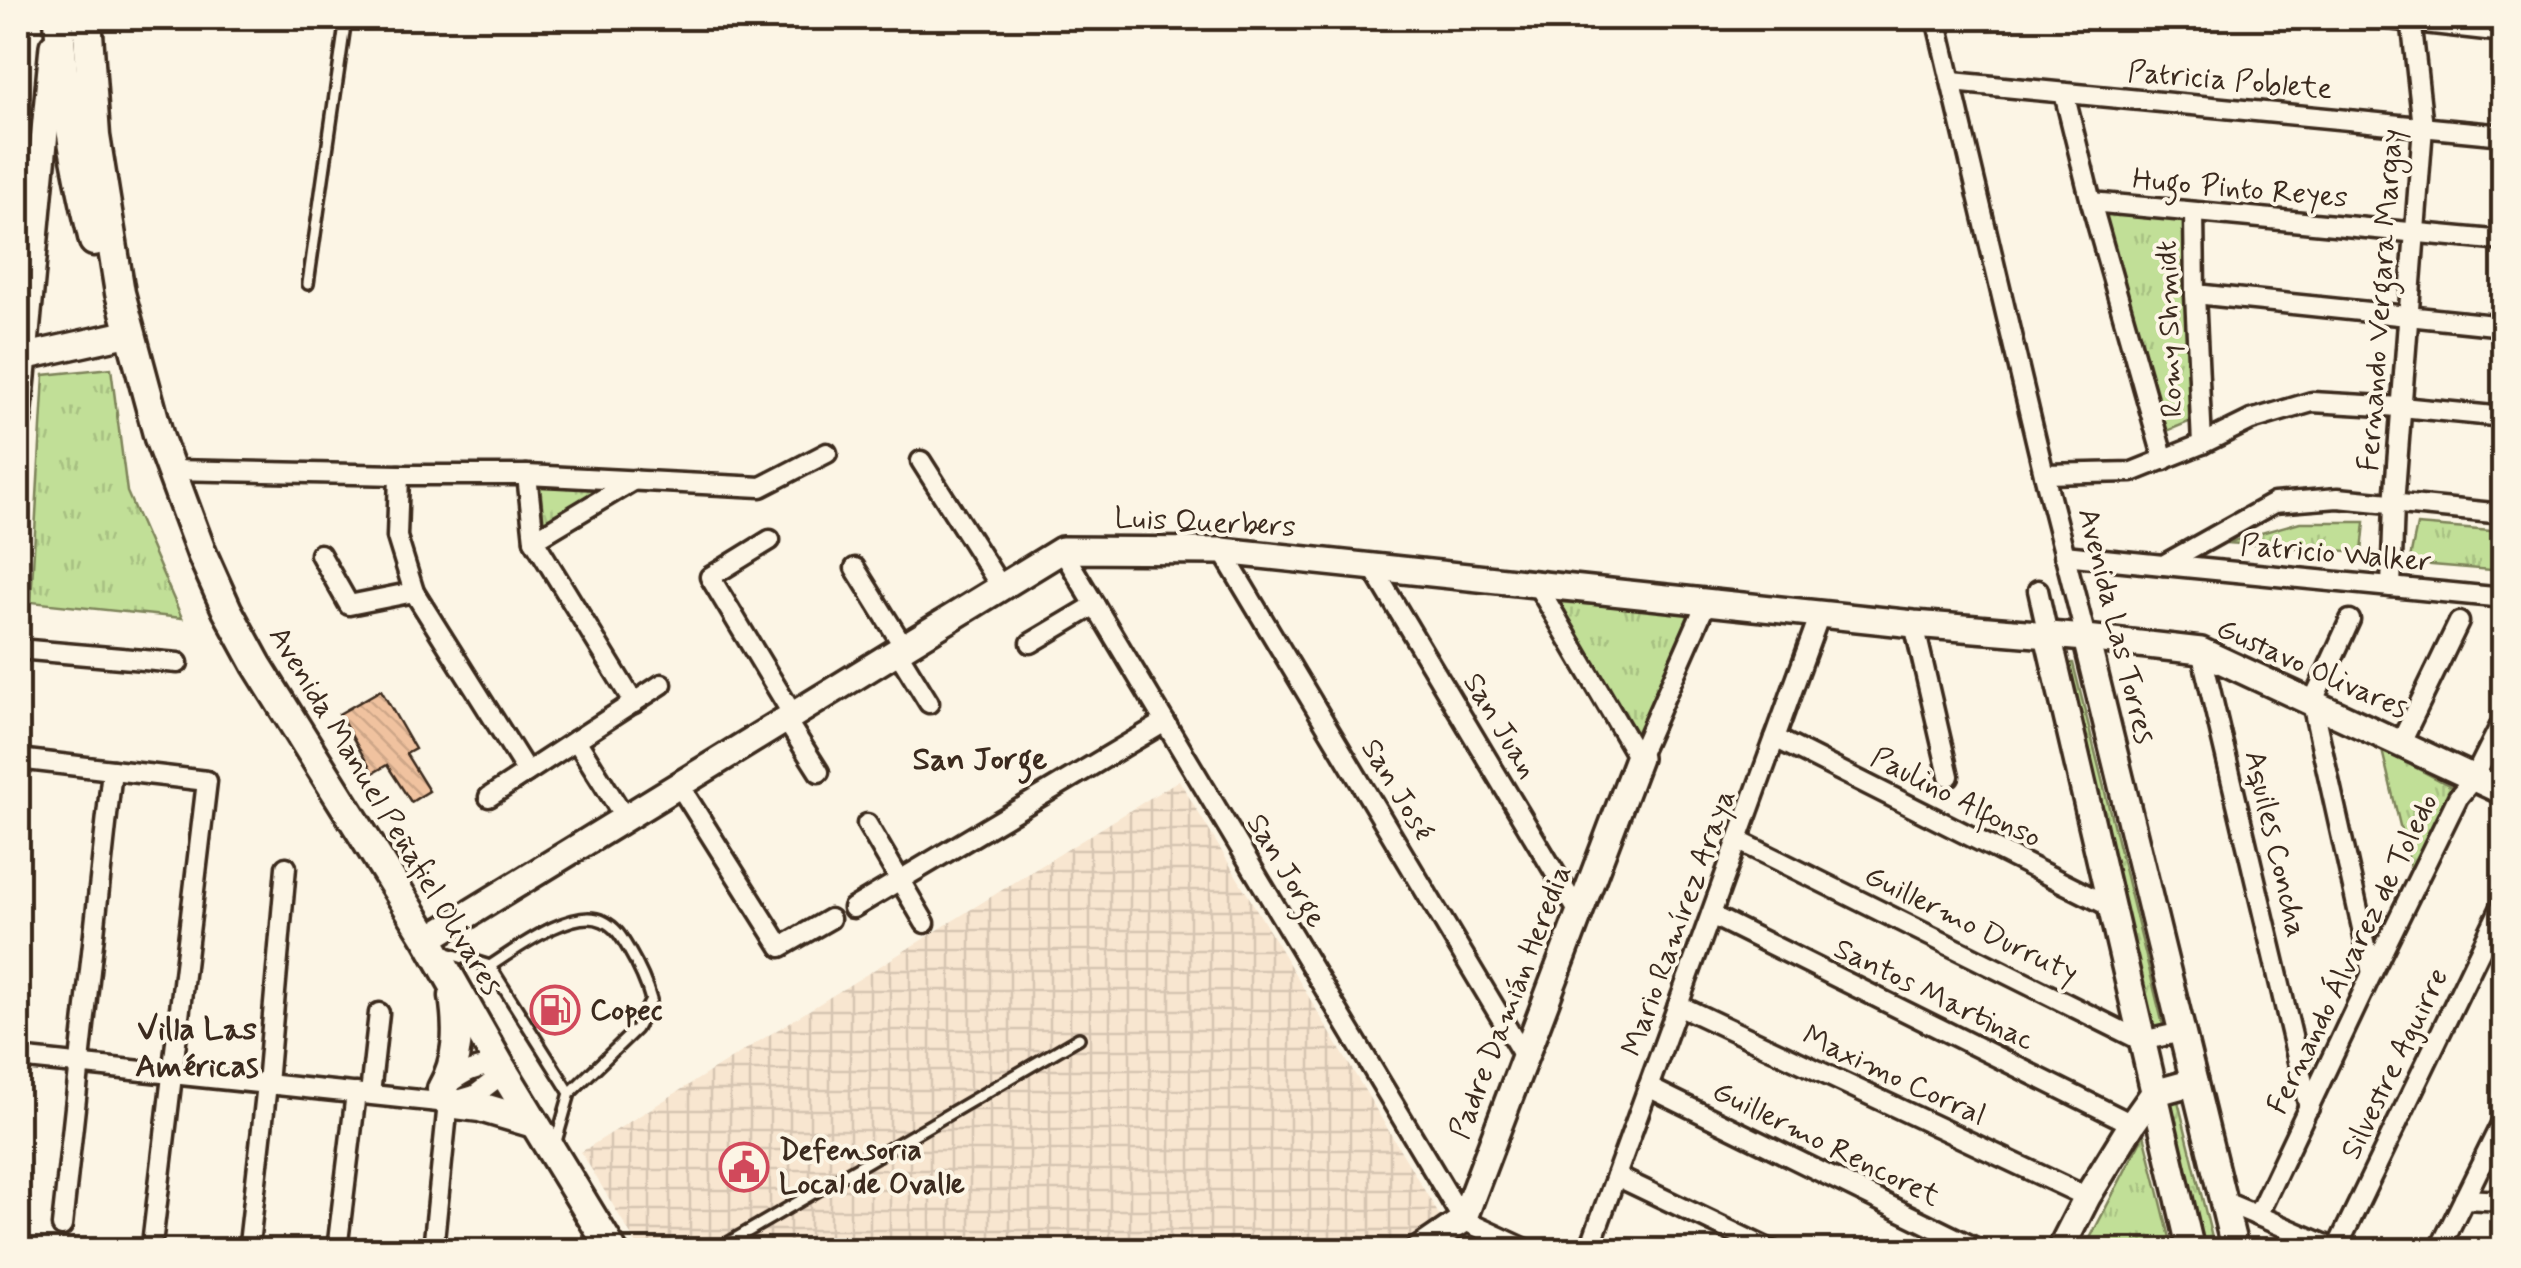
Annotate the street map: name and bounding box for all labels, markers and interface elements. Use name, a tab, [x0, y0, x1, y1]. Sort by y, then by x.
street label: Patricia Poblete	[2126, 53, 2334, 109]
street label: Fernando Vergara Margay	[2350, 127, 2415, 473]
street label: Hugo Pinto Reyes	[2131, 160, 2349, 221]
street label: Romy Shmidt	[2147, 240, 2193, 418]
street label: Luis Querbers	[1113, 499, 1297, 547]
street label: Avenida Las Torres	[2068, 504, 2164, 748]
street label: Patricio Walker	[2239, 526, 2433, 582]
street label: Gustavo Olivares	[2210, 609, 2414, 729]
street label: Avenida Manuel Peñafiel Olivares	[259, 619, 511, 1003]
street label: San Juan	[1453, 666, 1547, 786]
street label: San José	[1351, 732, 1443, 848]
street label: Paulino Alfonso	[1863, 738, 2048, 859]
district label: San Jorge	[913, 739, 1047, 785]
street label: Aquiles Concha	[2235, 747, 2315, 941]
street label: Mario Ramírez Araya	[1613, 784, 1745, 1062]
street label: Fernando Álvarez de Toledo	[2258, 787, 2448, 1121]
street label: San Jorge	[1234, 807, 1335, 937]
street label: Guillermo Durruty	[1858, 856, 2084, 994]
street label: Padre Damián Heredia	[1441, 859, 1581, 1145]
street label: Santos Martinac	[1827, 930, 2041, 1061]
street label: Silvestre Aguirre	[2332, 962, 2458, 1166]
fuel station icon: Copec	[529, 984, 581, 1036]
place label: Copec	[590, 991, 663, 1030]
district label: Villa Las Américas	[135, 1009, 259, 1088]
street label: Maximo Corral	[1796, 1016, 1992, 1136]
street label: Guillermo Rencoret	[1706, 1072, 1947, 1216]
place label: Defensoria Local de Ovalle	[779, 1131, 965, 1204]
public building icon: Defensoria Local de Ovalle	[718, 1141, 770, 1193]

